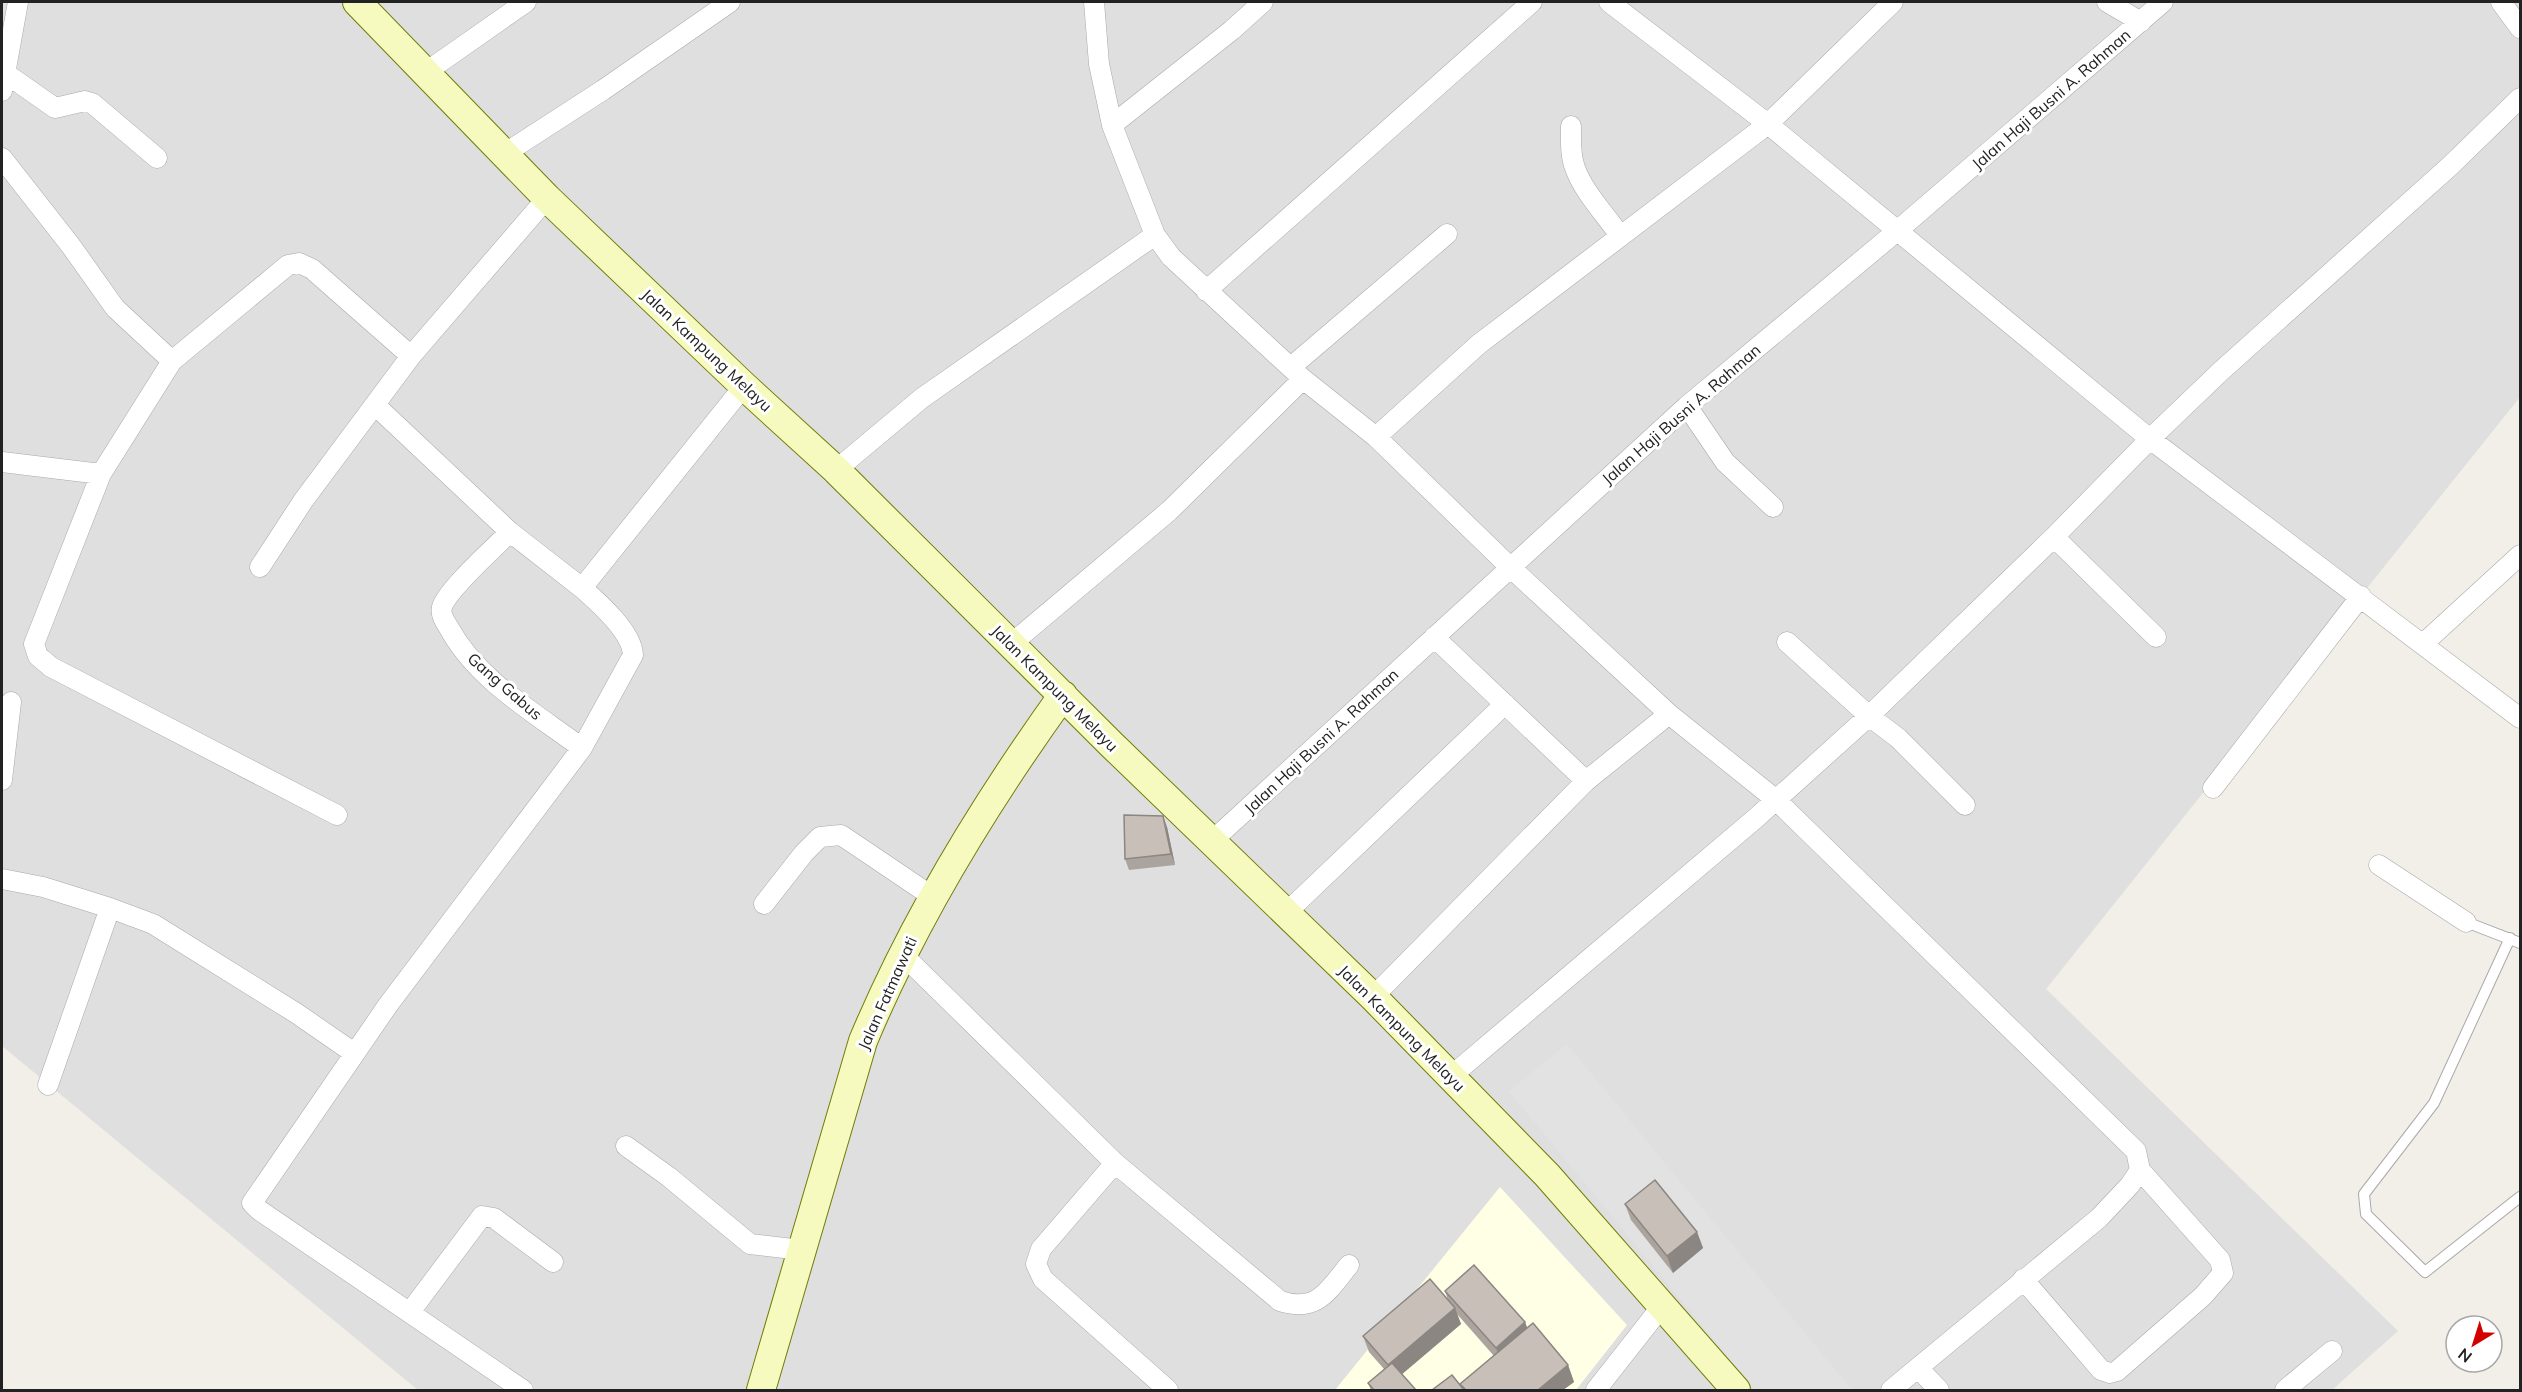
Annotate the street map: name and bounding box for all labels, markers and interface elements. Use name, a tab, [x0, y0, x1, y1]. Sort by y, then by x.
street label: Jalan Haji Busni A. Rahman	[1968, 25, 2134, 173]
street label: Jalan Kampung Melayu	[638, 284, 776, 416]
street label: Jalan Haji Busni A. Rahman	[1598, 340, 1764, 488]
street label: Jalan Kampung Melayu	[987, 620, 1123, 756]
street label: Gang Gabus	[464, 648, 547, 724]
street label: Jalan Haji Busni A. Rahman	[1240, 664, 1402, 818]
street label: Jalan Fatmawati	[853, 933, 921, 1053]
street label: Jalan Kampung Melayu	[1334, 960, 1470, 1096]
north arrow	[2444, 1314, 2504, 1374]
text: N	[2454, 1344, 2476, 1367]

